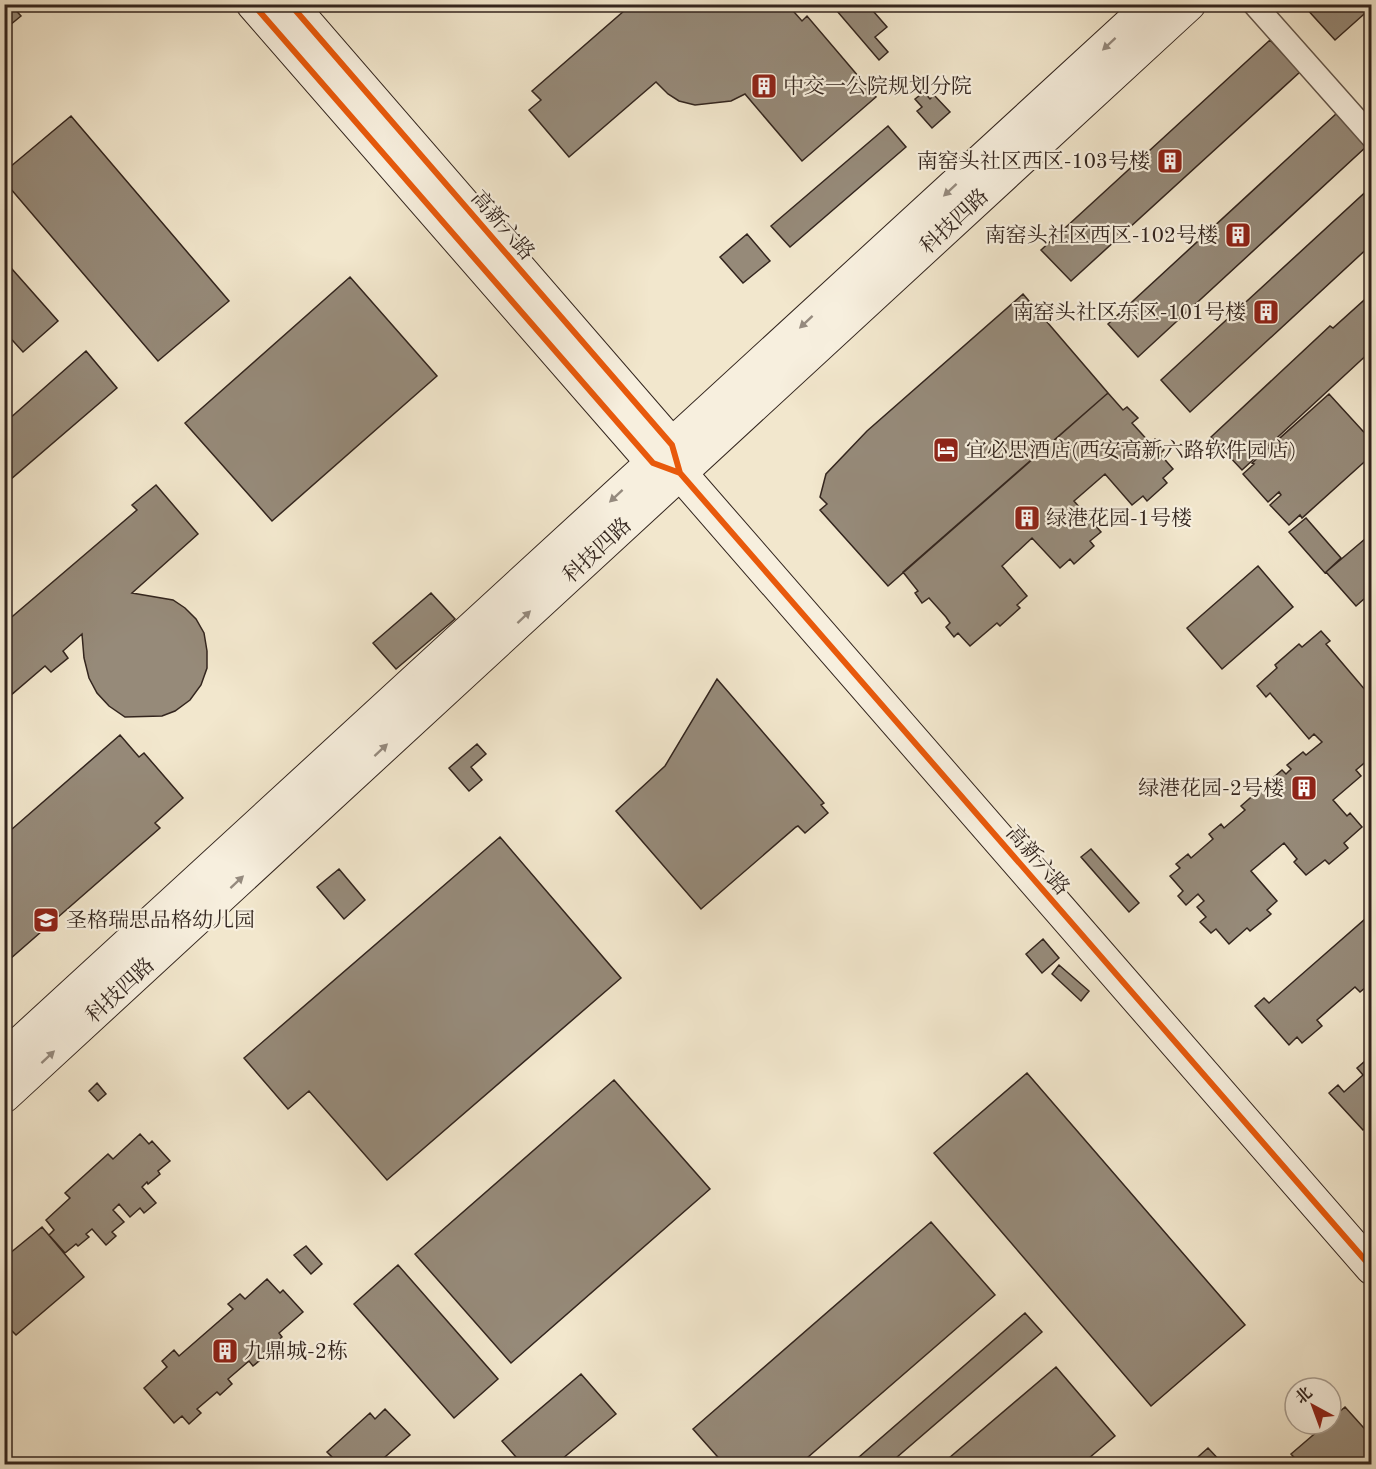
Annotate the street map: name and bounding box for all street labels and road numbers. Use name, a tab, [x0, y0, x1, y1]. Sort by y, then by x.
street label: 科技四路	[916, 184, 993, 258]
street label: 高新六路	[466, 186, 539, 265]
street label: 科技四路	[559, 513, 636, 587]
street label: 高新六路	[1001, 821, 1074, 900]
street label: 科技四路	[82, 953, 159, 1027]

